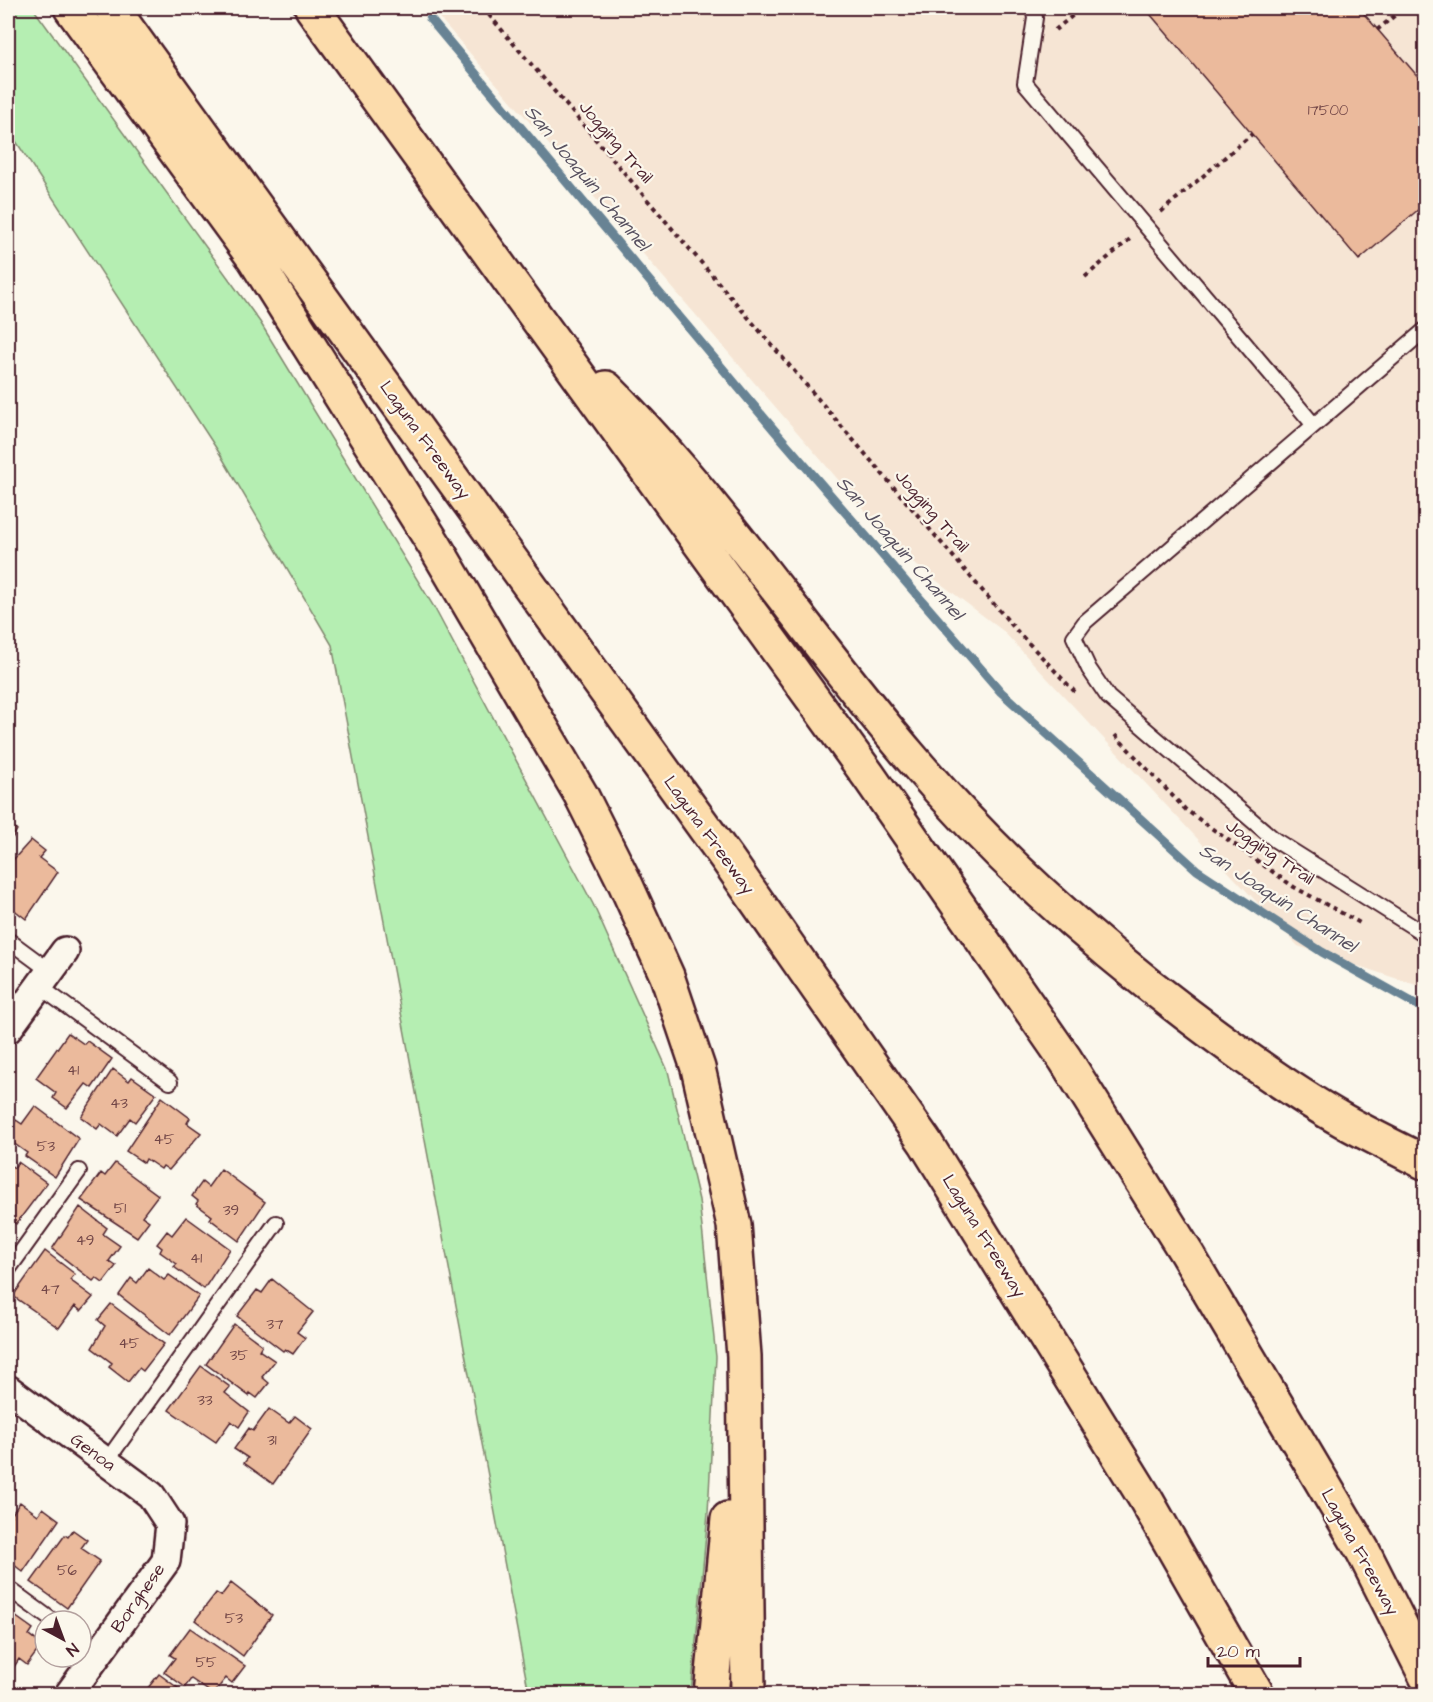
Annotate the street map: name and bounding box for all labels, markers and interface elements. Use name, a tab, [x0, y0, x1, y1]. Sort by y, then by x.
street label: Jogging Trail	[572, 95, 659, 190]
water label: San Joaquin Channel	[518, 99, 658, 259]
house number: 17500	[1308, 100, 1349, 121]
street label: Laguna Freeway	[373, 376, 477, 505]
street label: Jogging Trail	[888, 464, 975, 559]
water label: San Joaquin Channel	[829, 470, 972, 628]
street label: Laguna Freeway	[657, 771, 761, 900]
street label: Jogging Trail	[1220, 813, 1320, 892]
water label: San Joaquin Channel	[1194, 837, 1365, 961]
house number: 41	[67, 1060, 79, 1081]
house number: 43	[110, 1093, 128, 1114]
house number: 45	[154, 1129, 175, 1150]
house number: 53	[37, 1136, 55, 1157]
street label: Laguna Freeway	[935, 1170, 1032, 1303]
house number: 51	[114, 1198, 126, 1219]
house number: 39	[223, 1200, 239, 1221]
house number: 49	[76, 1230, 94, 1251]
house number: 41	[190, 1248, 202, 1269]
house number: 47	[40, 1279, 60, 1300]
house number: 37	[267, 1314, 283, 1335]
house number: 45	[119, 1333, 140, 1354]
house number: 35	[230, 1345, 248, 1366]
house number: 33	[197, 1390, 213, 1411]
street label: Genoa	[65, 1427, 121, 1477]
house number: 31	[267, 1430, 277, 1451]
street label: Laguna Freeway	[1314, 1484, 1405, 1620]
street label: Borghese	[105, 1558, 172, 1638]
house number: 56	[57, 1560, 78, 1581]
house number: 53	[225, 1608, 243, 1629]
north arrow	[33, 1609, 93, 1669]
scale bar	[1208, 1630, 1300, 1668]
text: N	[61, 1638, 83, 1661]
text: 20 m	[1217, 1639, 1260, 1664]
house number: 55	[195, 1652, 217, 1673]

